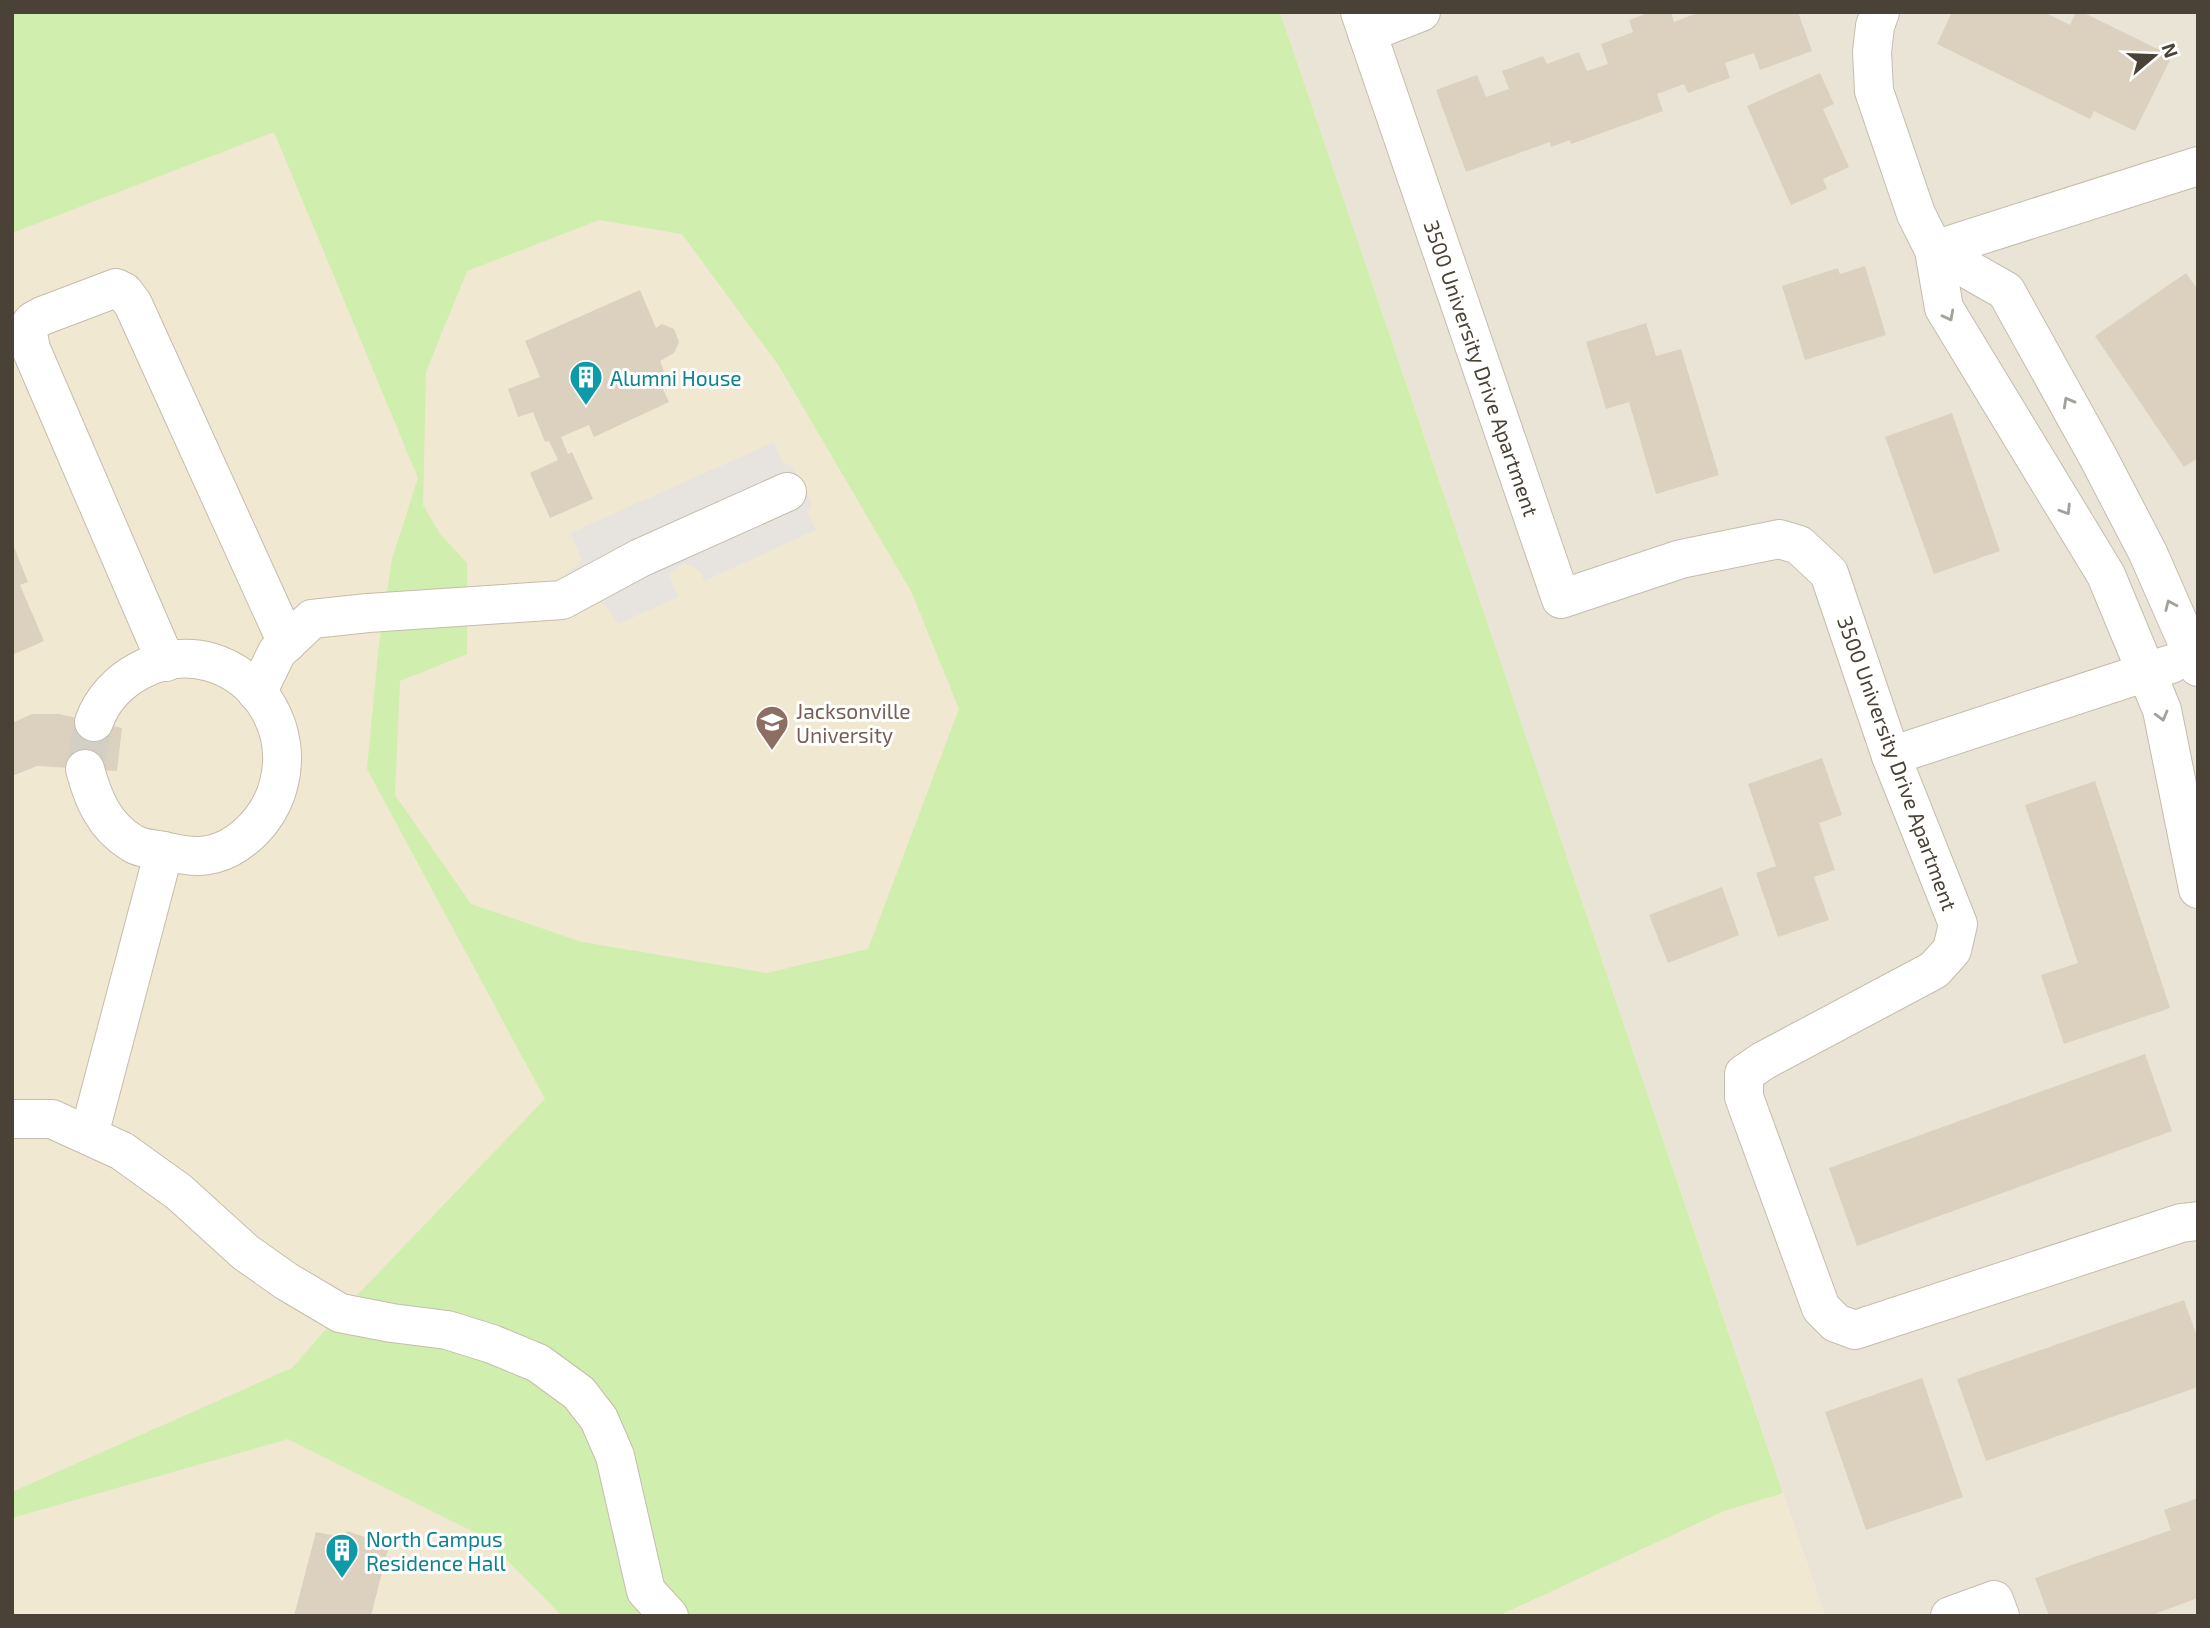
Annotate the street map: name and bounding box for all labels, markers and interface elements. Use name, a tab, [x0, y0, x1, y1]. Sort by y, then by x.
north arrow	[2119, 21, 2189, 91]
text: N	[2157, 40, 2184, 61]
street label: 3500 University Drive Apartment	[1419, 217, 1545, 519]
one-way arrow	[1941, 308, 1954, 321]
building icon: Alumni House	[567, 358, 605, 407]
place label: Alumni House	[610, 365, 742, 390]
one-way arrow	[2063, 397, 2076, 409]
one-way arrow	[2058, 503, 2071, 516]
one-way arrow	[2165, 599, 2179, 611]
street label: 3500 University Drive Apartment	[1833, 612, 1963, 914]
place label: Jacksonville University	[796, 698, 911, 747]
school or university icon: Jacksonville University	[753, 703, 791, 752]
one-way arrow	[2154, 710, 2168, 722]
place label: North Campus Residence Hall	[366, 1526, 506, 1575]
building icon: North Campus Residence Hall	[323, 1531, 361, 1580]

